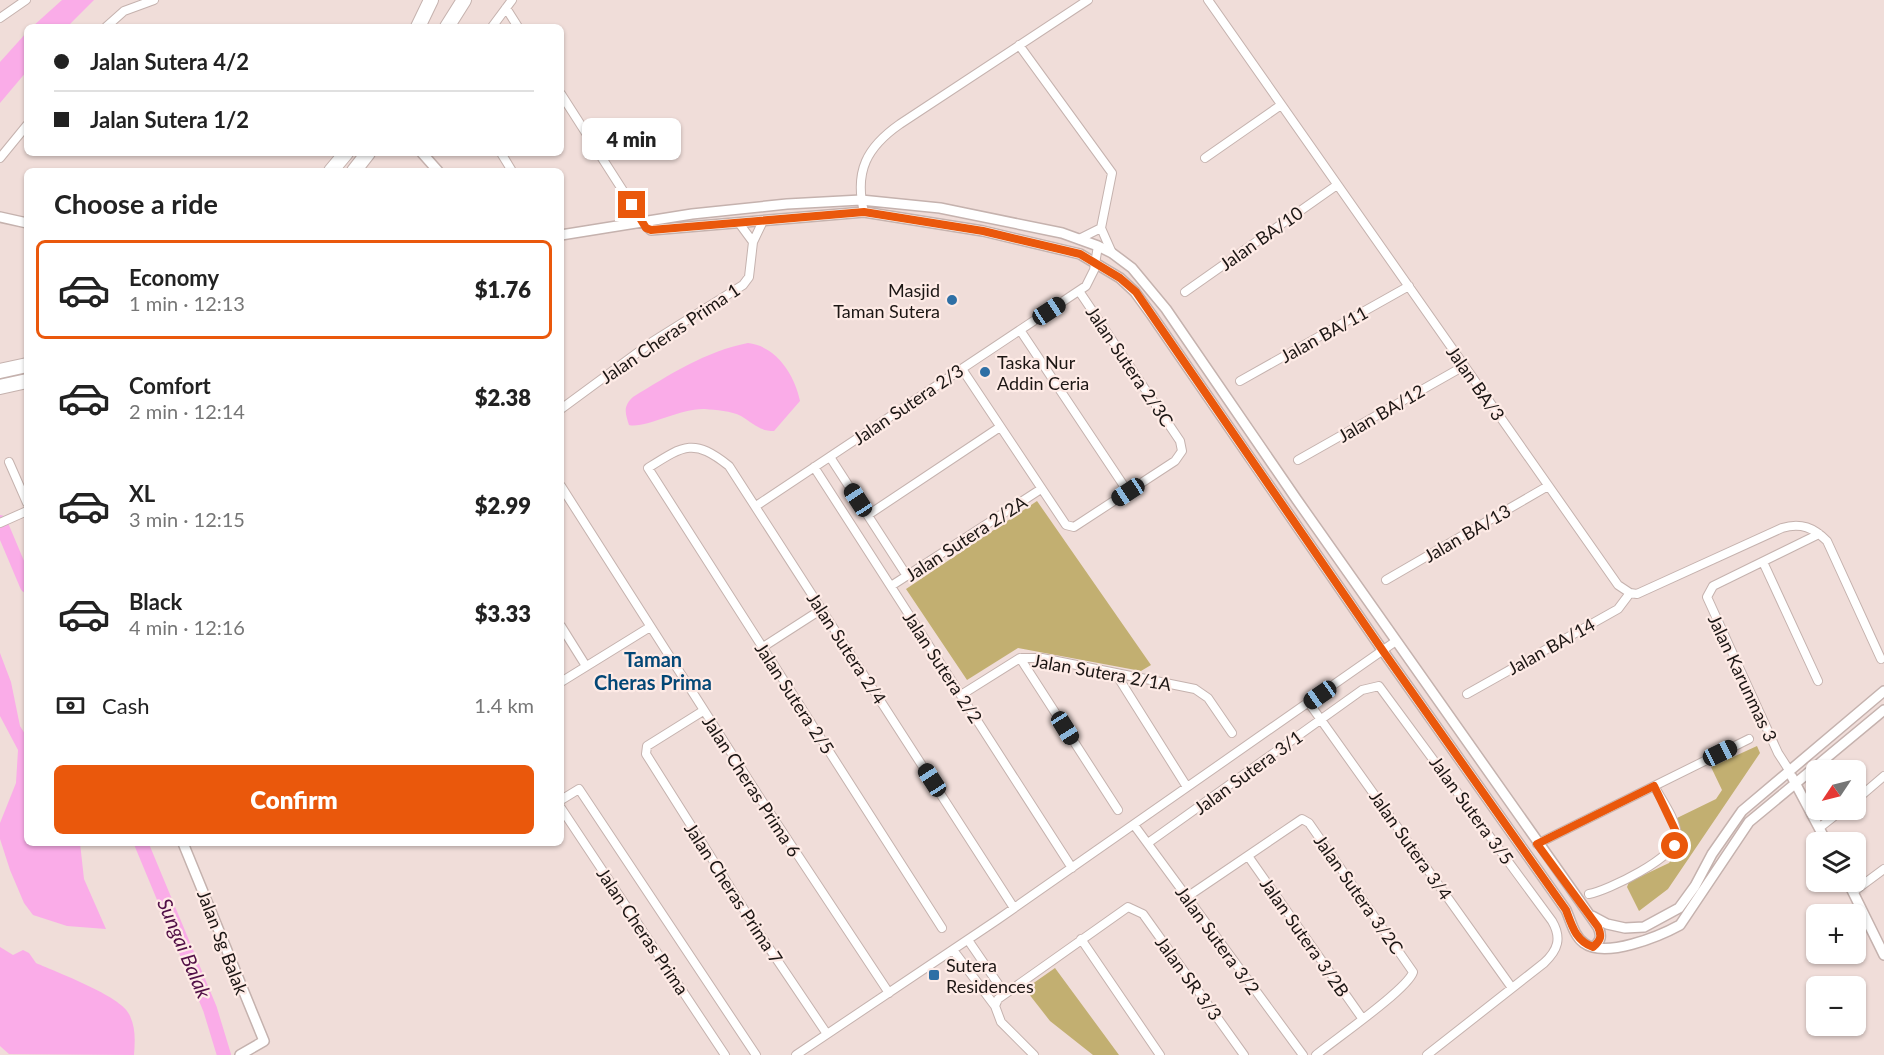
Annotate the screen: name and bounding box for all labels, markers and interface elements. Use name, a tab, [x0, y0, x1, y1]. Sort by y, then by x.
text: Jalan Sutera 4/2	[90, 48, 249, 75]
text: Jalan Sutera 1/2	[90, 106, 249, 133]
callout: 4 min	[582, 118, 682, 160]
text: 4 min	[607, 127, 656, 151]
text: Choose a ride	[54, 187, 218, 220]
route end	[618, 191, 645, 218]
street label: Jalan BA/10	[1215, 201, 1307, 275]
icon: car	[57, 263, 111, 317]
text: Economy	[129, 264, 219, 291]
text: $1.76	[475, 276, 531, 303]
street label: Jalan Cheras Prima 1	[596, 278, 744, 388]
place label: Masjid Taman Sutera	[833, 279, 940, 322]
text: 1 min · 12:13	[129, 291, 245, 315]
marker: Masjid Taman Sutera	[945, 293, 959, 307]
car	[1029, 294, 1069, 328]
street label: Jalan BA/11	[1276, 301, 1372, 367]
street label: Jalan Sutera 2/3C	[1082, 302, 1178, 430]
street label: Jalan BA/3	[1442, 341, 1510, 425]
place label: Taska Nur Addin Ceria	[997, 351, 1089, 394]
street label: Jalan Sutera 2/3	[849, 359, 967, 449]
marker: Taska Nur Addin Ceria	[978, 365, 992, 379]
icon: car	[57, 371, 111, 425]
text: Comfort	[129, 372, 211, 399]
street label: Jalan BA/12	[1334, 379, 1428, 447]
text: $2.38	[475, 384, 531, 411]
text: 2 min · 12:14	[129, 399, 245, 423]
car	[1108, 475, 1148, 509]
icon: car	[57, 479, 111, 533]
text: XL	[129, 480, 155, 507]
car	[841, 480, 875, 520]
street label: Jalan Sutera 2/2A	[901, 490, 1032, 586]
text: $2.99	[475, 492, 531, 519]
street label: Jalan BA/13	[1420, 499, 1514, 567]
text: 3 min · 12:15	[129, 507, 245, 531]
icon: car	[57, 587, 111, 641]
text: Black	[129, 588, 182, 615]
street label: Jalan Sutera 2/4	[803, 588, 891, 708]
text: $3.33	[475, 600, 531, 627]
street label: Jalan Sutera 2/2	[899, 607, 987, 727]
street label: Jalan Karunmas 3	[1704, 611, 1782, 745]
street label: Jalan BA/14	[1503, 613, 1599, 679]
text: 4 min · 12:16	[129, 615, 245, 639]
street label: Jalan Sutera 2/5	[751, 638, 839, 758]
district label: Taman Cheras Prima	[594, 647, 712, 694]
street label: Jalan Sutera 2/1A	[1031, 649, 1174, 695]
car	[1300, 677, 1340, 713]
icon: cash	[54, 689, 87, 722]
text: Cash	[102, 692, 149, 719]
text: 1.4 km	[474, 693, 534, 717]
car	[1048, 708, 1082, 748]
street label: Jalan Cheras Prima 6	[698, 711, 806, 861]
street label: Jalan Sutera 3/1	[1190, 725, 1306, 819]
car	[1700, 737, 1740, 769]
street label: Jalan Sutera 3/5	[1425, 752, 1519, 868]
car	[915, 760, 949, 800]
north arrow	[1806, 760, 1866, 820]
map controls	[1806, 760, 1866, 1036]
button: Confirm	[54, 765, 534, 834]
street label: Jalan Sutera 3/4	[1365, 786, 1457, 904]
street label: Jalan Cheras Prima 7	[680, 818, 788, 968]
street label: Jalan Sutera 3/2C	[1310, 830, 1408, 958]
route start	[1661, 832, 1688, 859]
button: layers	[1806, 832, 1866, 892]
street label: Jalan Cheras Prima	[592, 863, 694, 999]
street label: Jalan Sutera 3/2B	[1256, 873, 1354, 1001]
street label: Jalan Sutera 3/2	[1171, 882, 1265, 998]
street label: Jalan Sg Balak	[193, 887, 253, 998]
water label: Sungai Balak	[153, 894, 217, 1002]
button: +	[1806, 904, 1866, 964]
street label: Jalan SR 3/3	[1151, 932, 1227, 1024]
place label: Sutera Residences	[946, 954, 1034, 997]
marker: Sutera Residences	[927, 968, 941, 982]
button: −	[1806, 976, 1866, 1036]

